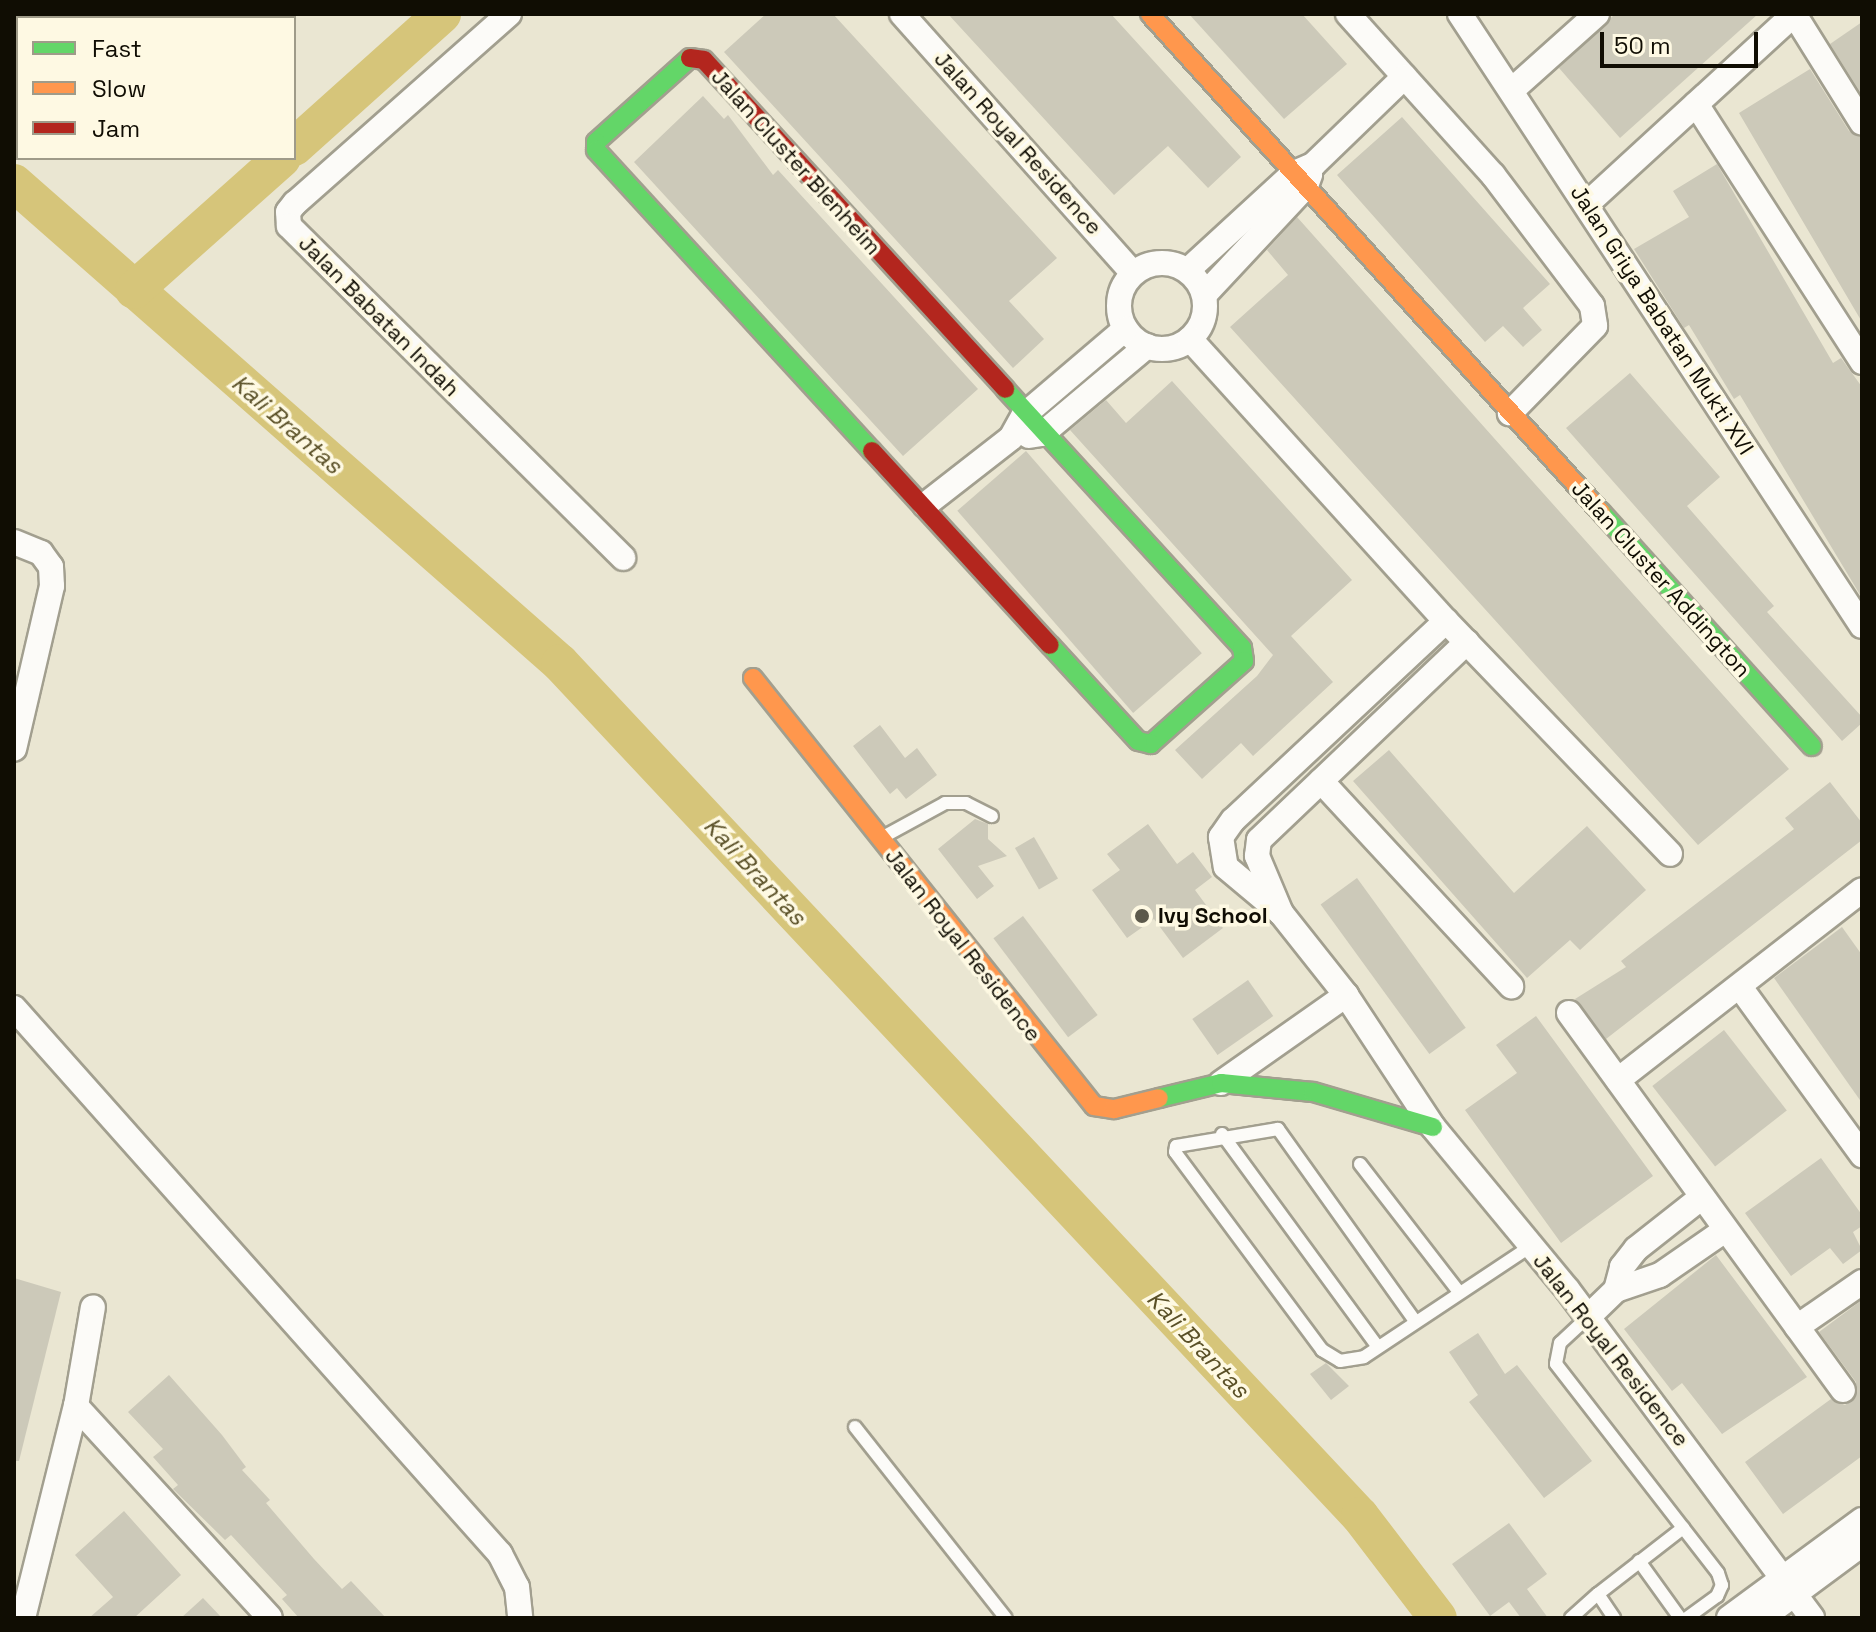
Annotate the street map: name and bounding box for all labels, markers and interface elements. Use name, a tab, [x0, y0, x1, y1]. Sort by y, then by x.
legend	[16, 16, 296, 160]
scale bar	[1604, 16, 1762, 66]
text: 50 m	[1614, 30, 1671, 61]
text: Fast	[92, 33, 142, 64]
street label: Jalan Royal Residence	[929, 46, 1107, 240]
street label: Jalan Cluster Blenheim	[706, 64, 886, 260]
text: Slow	[92, 73, 146, 104]
text: Jam	[92, 113, 140, 144]
street label: Jalan Griya Babatan Mukti XVI	[1565, 180, 1759, 460]
street label: Jalan Babatan Indah	[293, 230, 465, 402]
water label: Kali Brantas	[226, 368, 348, 480]
street label: Jalan Cluster Addington	[1566, 475, 1756, 683]
water label: Kali Brantas	[698, 811, 812, 931]
street label: Jalan Royal Residence	[879, 843, 1047, 1047]
place label: Ivy School	[1158, 903, 1268, 929]
marker: Ivy School	[1133, 907, 1151, 925]
street label: Jalan Royal Residence	[1527, 1248, 1695, 1452]
water label: Kali Brantas	[1141, 1284, 1255, 1404]

